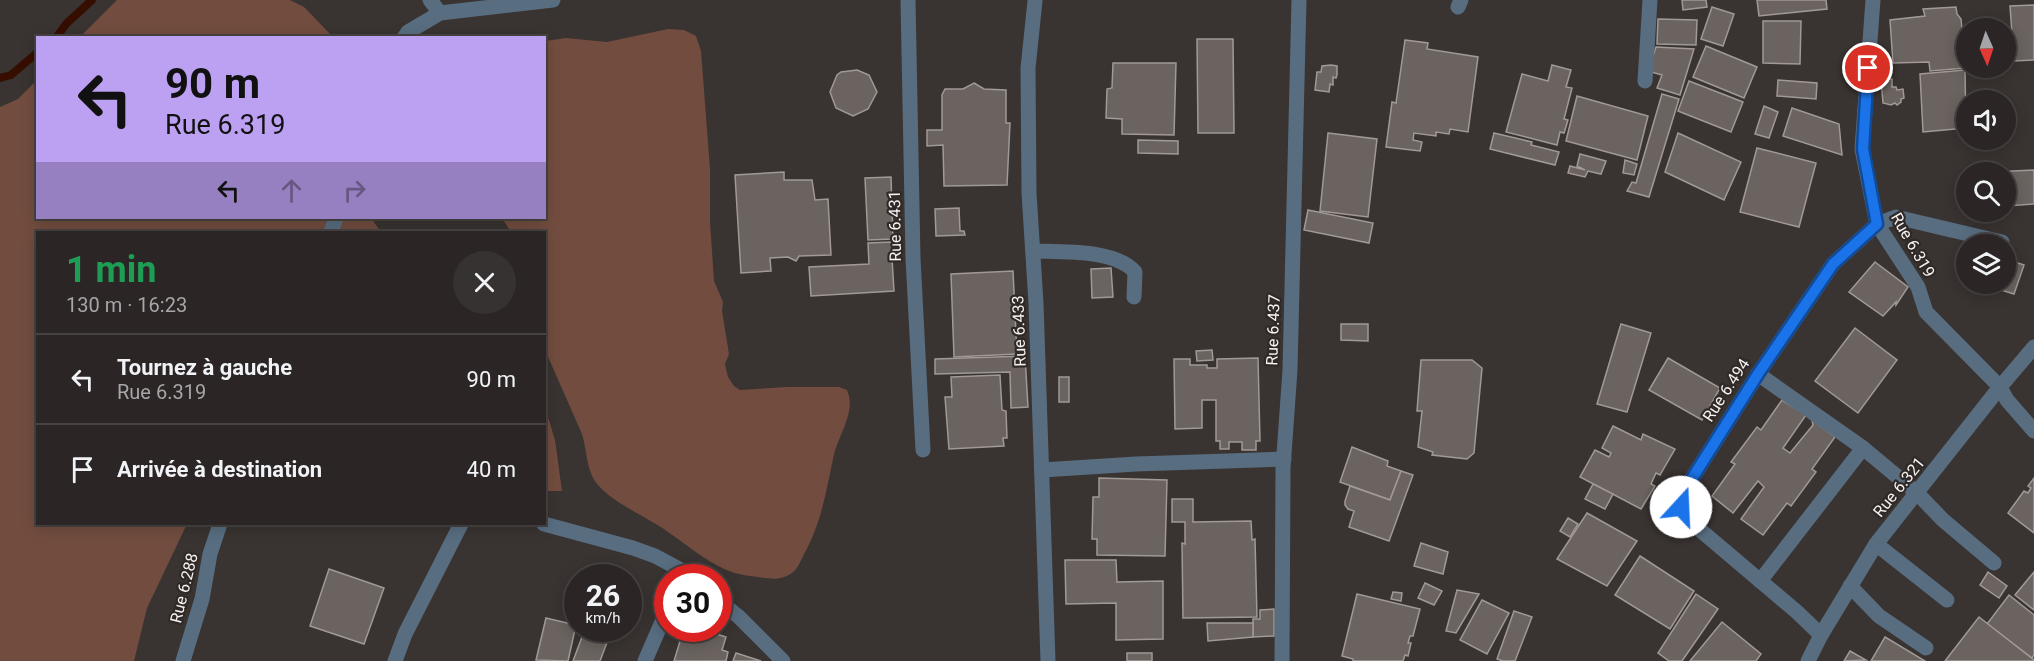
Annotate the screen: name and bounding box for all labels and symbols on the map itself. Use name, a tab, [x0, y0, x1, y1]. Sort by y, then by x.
north arrow	[1956, 18, 2016, 78]
pin	[1842, 42, 1893, 93]
street label: Rue 6.431	[885, 190, 905, 262]
street label: Rue 6.319	[1887, 209, 1939, 281]
street label: Rue 6.437	[1262, 294, 1284, 366]
street label: Rue 6.433	[1008, 295, 1030, 367]
street label: Rue 6.494	[1699, 355, 1753, 425]
street label: Rue 6.321	[1869, 453, 1929, 521]
position arrow	[1649, 475, 1713, 539]
street label: Rue 6.288	[166, 551, 202, 625]
speed limit sign: 30	[654, 564, 732, 642]

